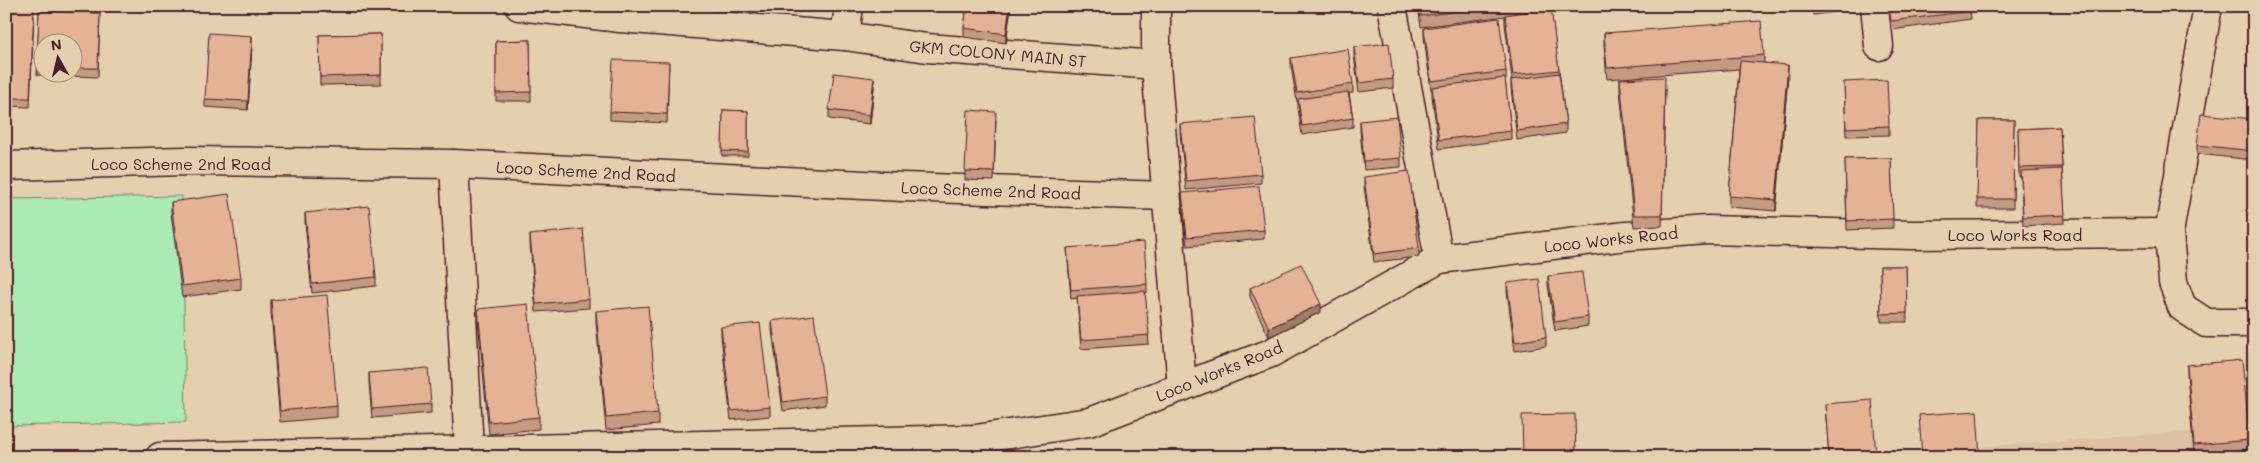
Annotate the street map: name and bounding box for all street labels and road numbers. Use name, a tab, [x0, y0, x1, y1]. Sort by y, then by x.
street label: GKM COLONY MAIN ST	[909, 35, 1088, 71]
street label: Loco Scheme 2nd Road	[91, 153, 271, 174]
street label: Loco Scheme 2nd Road	[496, 156, 676, 186]
street label: Loco Scheme 2nd Road	[901, 176, 1081, 204]
street label: Loco Works Road	[1543, 222, 1679, 256]
street label: Loco Works Road	[1948, 224, 2082, 245]
street label: Loco Works Road	[1153, 336, 1285, 406]

